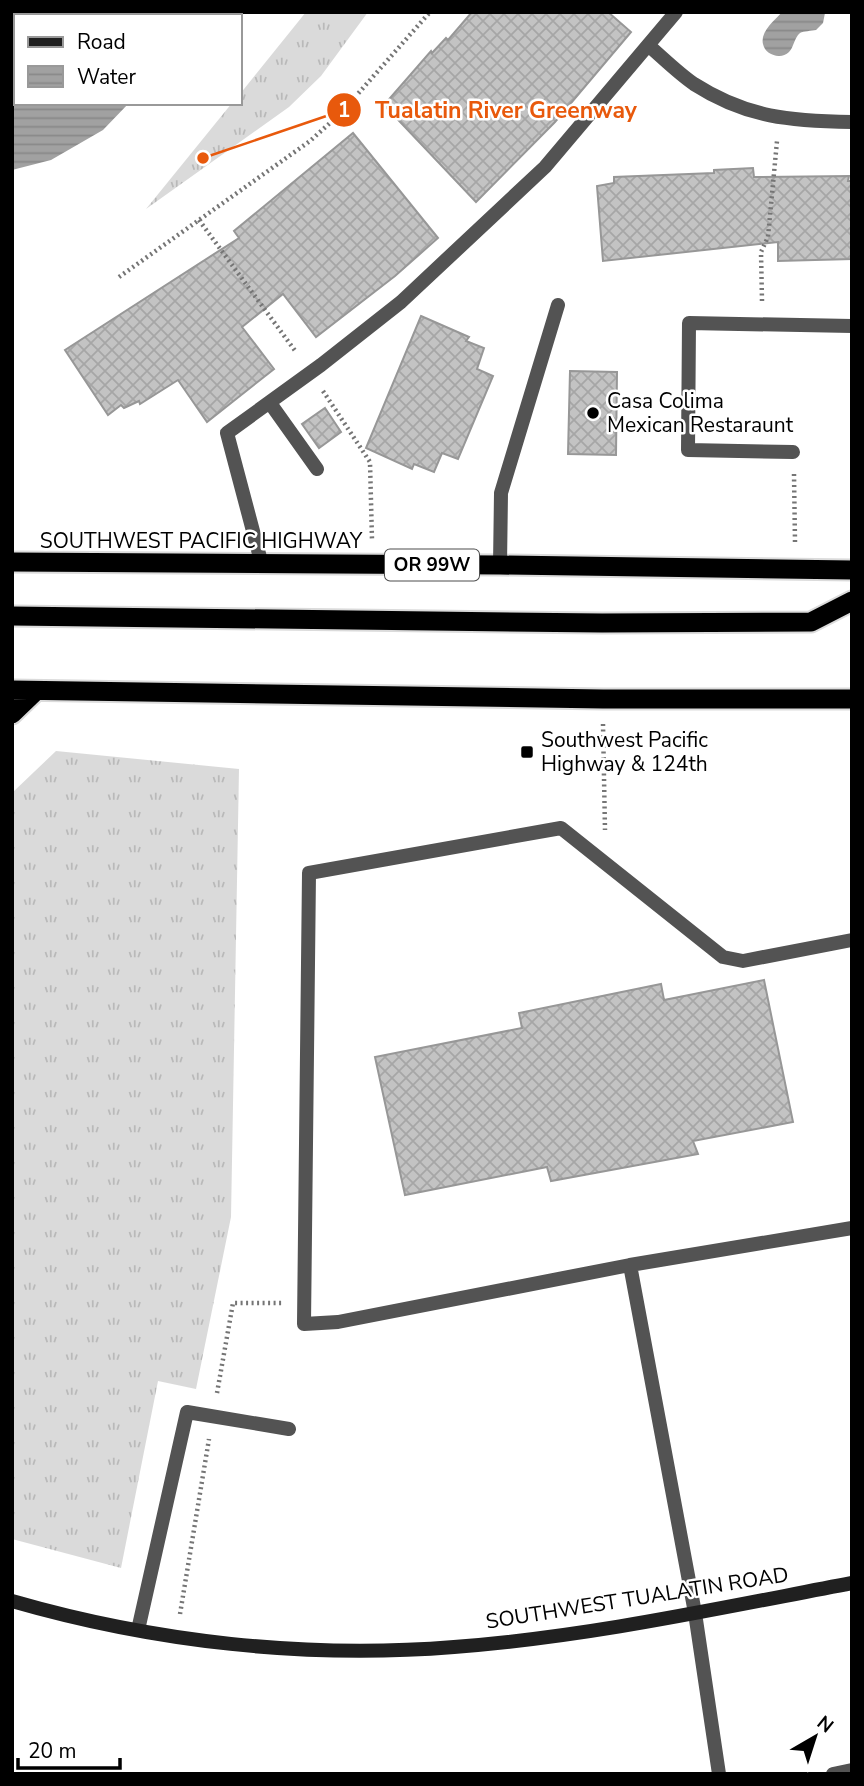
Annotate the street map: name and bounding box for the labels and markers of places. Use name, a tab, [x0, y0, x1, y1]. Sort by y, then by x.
callout: Tualatin River Greenway	[326, 88, 651, 132]
place label: Casa Colima Mexican Restaraunt	[607, 387, 794, 439]
marker: Casa Colima Mexican Restaraunt	[585, 405, 601, 421]
place label: Southwest Pacific Highway & 124th	[541, 726, 708, 778]
marker: Southwest Pacific Highway & 124th	[519, 744, 535, 760]

